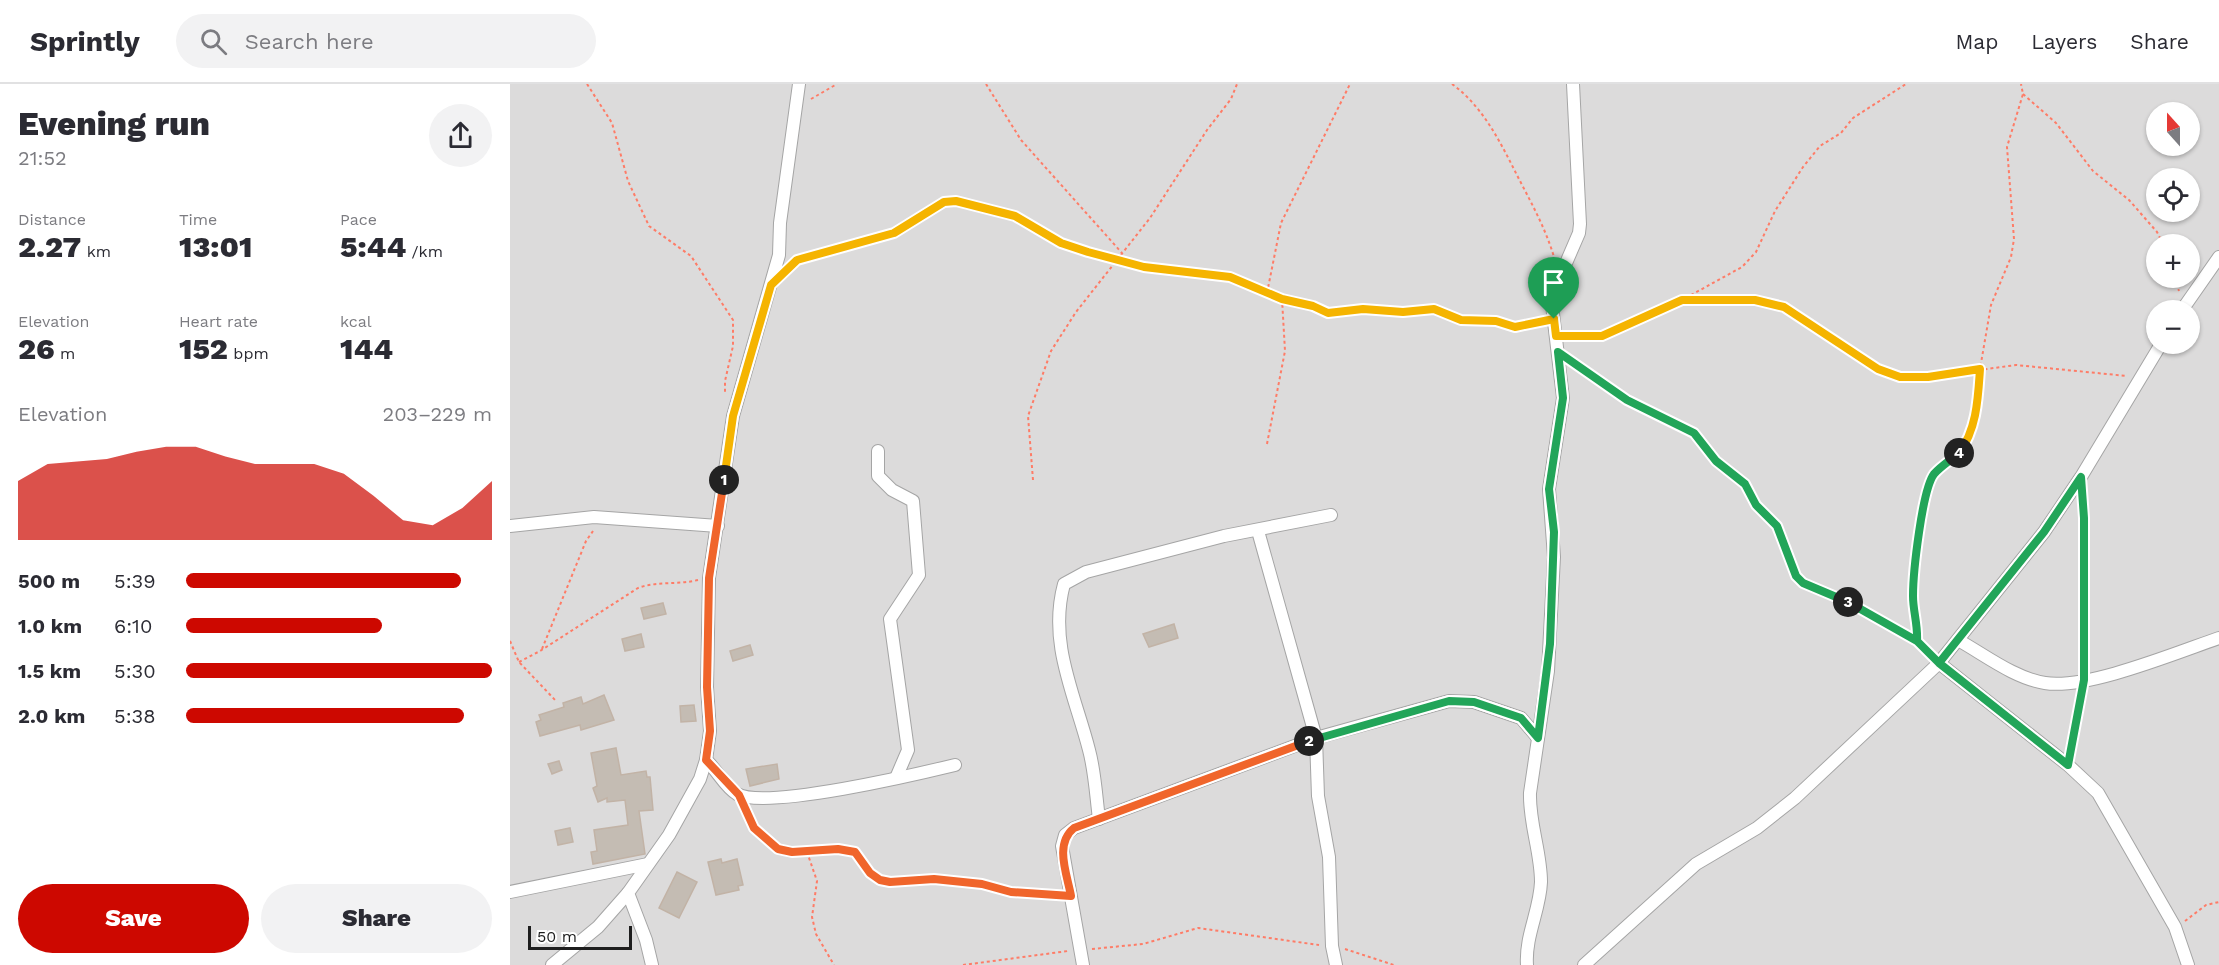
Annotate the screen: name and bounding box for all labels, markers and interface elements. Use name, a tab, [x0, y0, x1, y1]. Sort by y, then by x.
search box	[176, 14, 596, 68]
text: Sprintly	[30, 25, 140, 58]
icon: search	[197, 25, 230, 58]
text: Search here	[245, 29, 374, 54]
text: Map	[1955, 29, 1998, 54]
text: Layers	[2031, 29, 2097, 54]
text: Share	[2130, 29, 2189, 54]
north arrow	[2146, 102, 2200, 156]
map controls	[2146, 102, 2200, 354]
text: Evening run	[18, 104, 210, 143]
button: share	[429, 104, 492, 167]
text: 21:52	[18, 146, 67, 170]
button: locate	[2146, 168, 2200, 222]
text: Distance	[18, 210, 86, 229]
text: Time	[179, 210, 217, 229]
text: Pace	[340, 210, 377, 229]
text: 2.27	[18, 229, 81, 264]
text: 13:01	[179, 229, 252, 264]
text: 5:44	[340, 229, 406, 264]
button: +	[2146, 234, 2200, 288]
text: km	[81, 242, 111, 261]
text: /km	[406, 242, 443, 261]
pin	[1528, 257, 1579, 319]
icon: arrive	[1537, 266, 1570, 299]
button: −	[2146, 300, 2200, 354]
text: Elevation	[18, 312, 89, 331]
text: Heart rate	[179, 312, 258, 331]
text: kcal	[340, 312, 372, 331]
text: 26	[18, 331, 55, 366]
text: 152	[179, 331, 228, 366]
text: 144	[340, 331, 393, 366]
text: m	[55, 344, 75, 363]
text: bpm	[228, 344, 269, 363]
text: Elevation	[18, 402, 107, 426]
text: 203–229 m	[383, 402, 492, 426]
pin: 4	[1944, 438, 1974, 468]
text: 4	[1954, 443, 1964, 462]
pin: 1	[709, 465, 739, 495]
text: 1	[721, 470, 727, 489]
text: 500 m	[18, 569, 80, 593]
text: 5:39	[114, 569, 156, 593]
pin: 3	[1833, 587, 1863, 617]
text: 3	[1843, 592, 1853, 611]
text: 1.0 km	[18, 614, 82, 638]
text: 6:10	[114, 614, 152, 638]
text: 1.5 km	[18, 659, 81, 683]
text: 5:30	[114, 659, 156, 683]
text: 2.0 km	[18, 704, 85, 728]
text: 5:38	[114, 704, 156, 728]
pin: 2	[1294, 726, 1324, 756]
text: 2	[1304, 731, 1314, 750]
button: Save	[18, 884, 249, 953]
button: Share	[261, 884, 492, 953]
scale bar	[528, 923, 632, 950]
text: 50 m	[537, 927, 577, 946]

